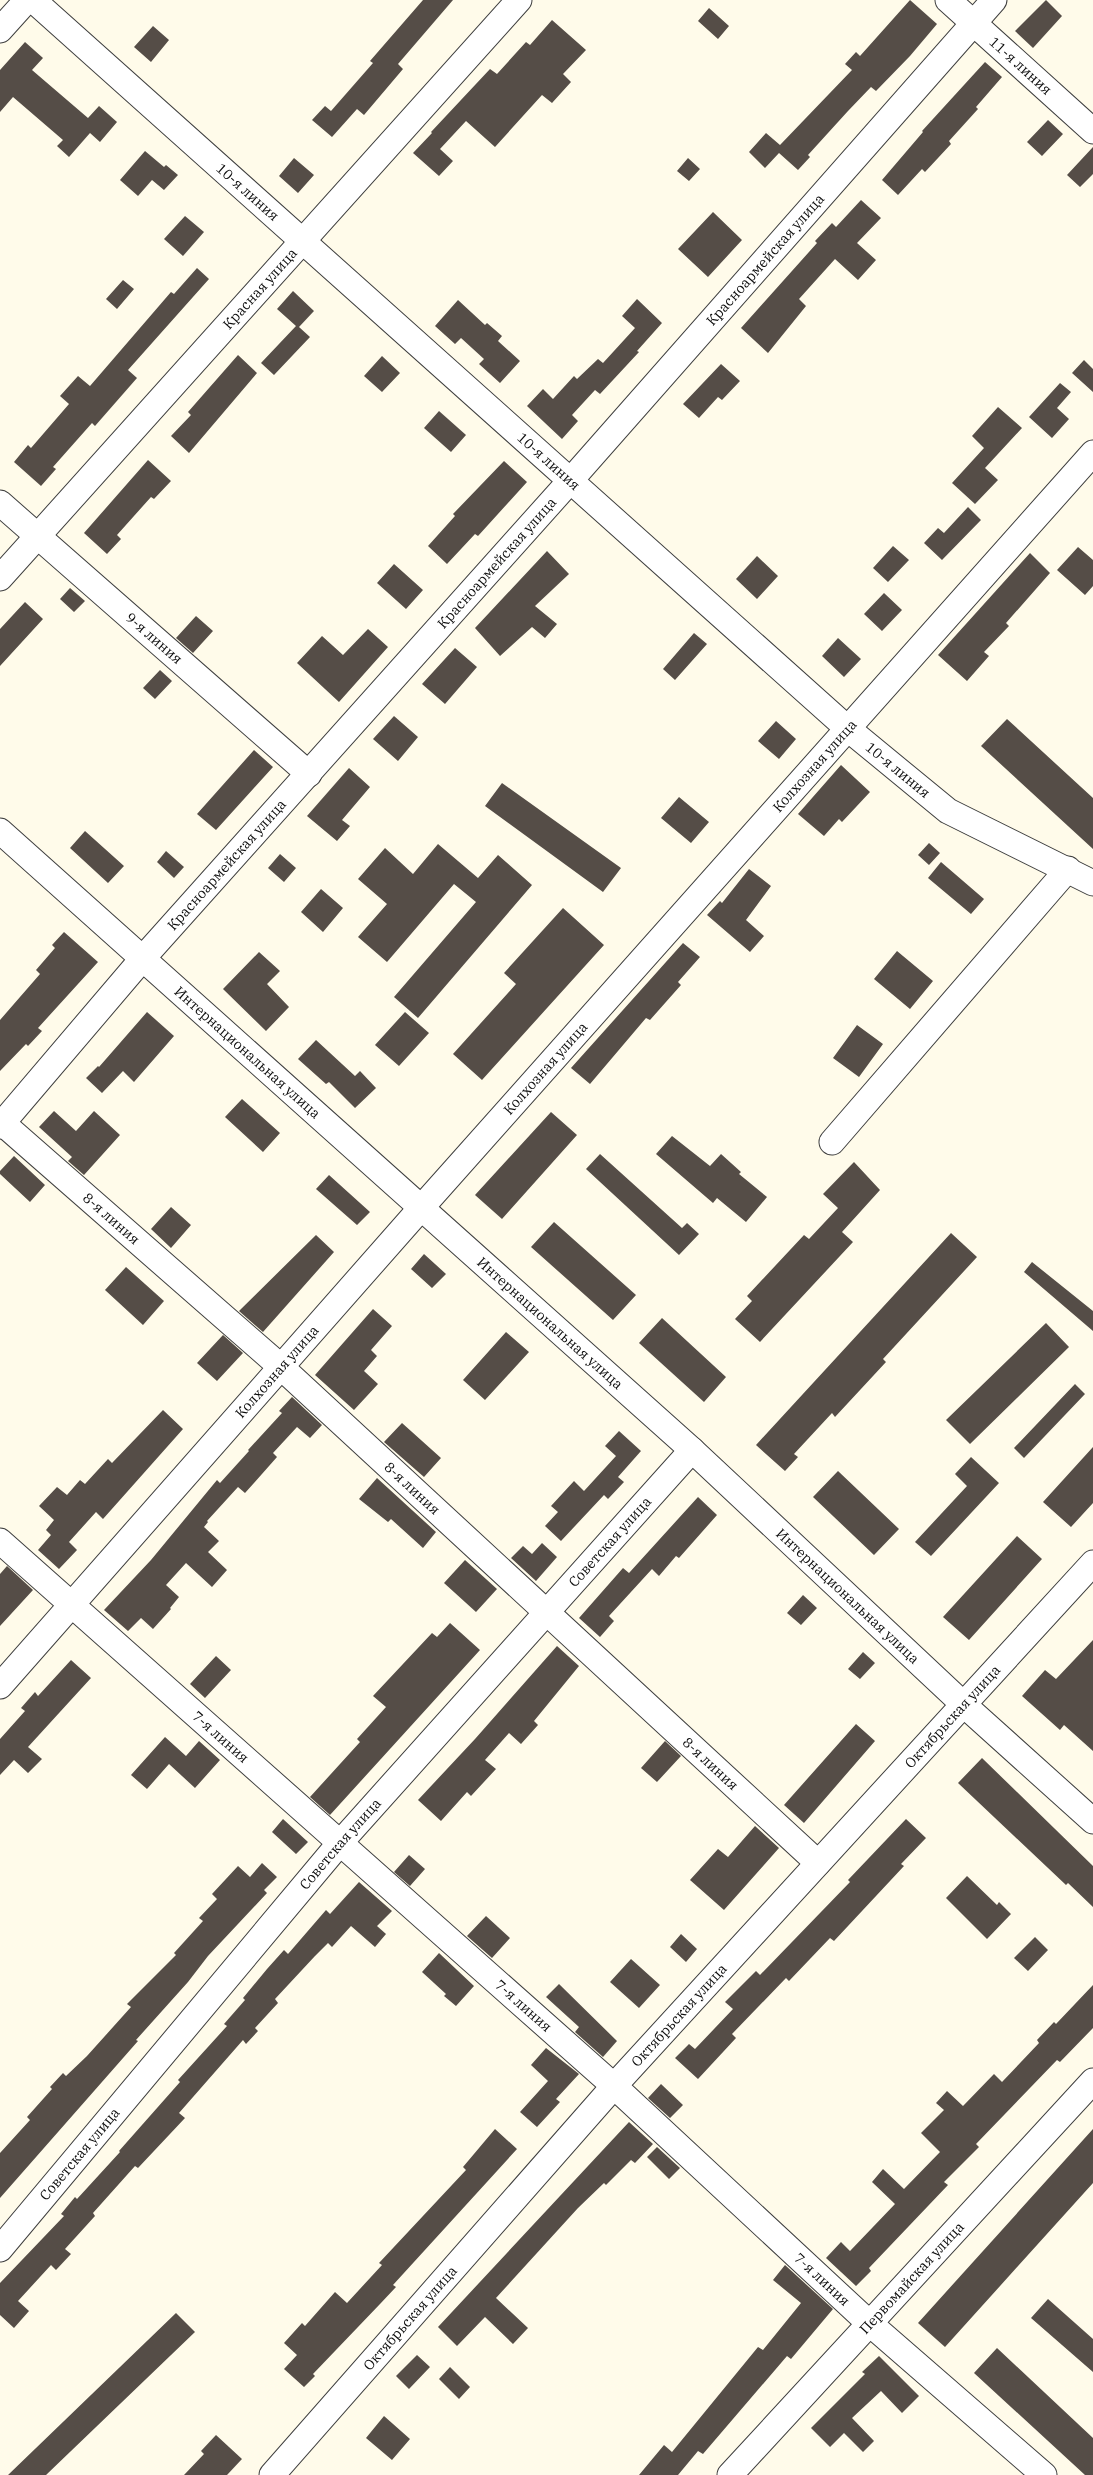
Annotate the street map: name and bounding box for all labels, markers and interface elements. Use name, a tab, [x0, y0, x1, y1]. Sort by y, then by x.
street label: 11-я линия	[986, 33, 1056, 99]
street label: 10-я линия	[213, 159, 283, 225]
street label: Красноармейская улица	[702, 190, 828, 329]
street label: Красная улица	[219, 244, 301, 333]
street label: 10-я линия	[514, 429, 584, 494]
street label: Красноармейская улица	[433, 493, 560, 632]
street label: 9-я линия	[122, 608, 186, 668]
street label: Колхозная улица	[769, 715, 861, 816]
street label: 10-я линия	[862, 738, 934, 802]
street label: Красноармейская улица	[163, 795, 290, 934]
street label: Интернациональная улица	[171, 982, 324, 1123]
street label: Колхозная улица	[499, 1018, 591, 1118]
street label: 8-я линия	[79, 1189, 144, 1248]
street label: Интернациональная улица	[473, 1253, 627, 1393]
street label: Колхозная улица	[231, 1321, 323, 1422]
street label: 8-я линия	[380, 1458, 444, 1518]
street label: Советская улица	[565, 1492, 655, 1591]
street label: Интернациональная улица	[772, 1525, 924, 1668]
street label: Октябрьская улица	[901, 1661, 1004, 1772]
street label: 7-я линия	[189, 1707, 253, 1767]
street label: 8-я линия	[679, 1733, 742, 1794]
street label: Советская улица	[296, 1794, 385, 1893]
street label: Октябрьская улица	[627, 1960, 731, 2071]
street label: 7-я линия	[491, 1976, 556, 2036]
street label: Советская улица	[36, 2104, 124, 2204]
street label: Первомайская улица	[855, 2218, 968, 2338]
street label: 7-я линия	[790, 2249, 854, 2310]
street label: Октябрьская улица	[359, 2262, 461, 2374]

